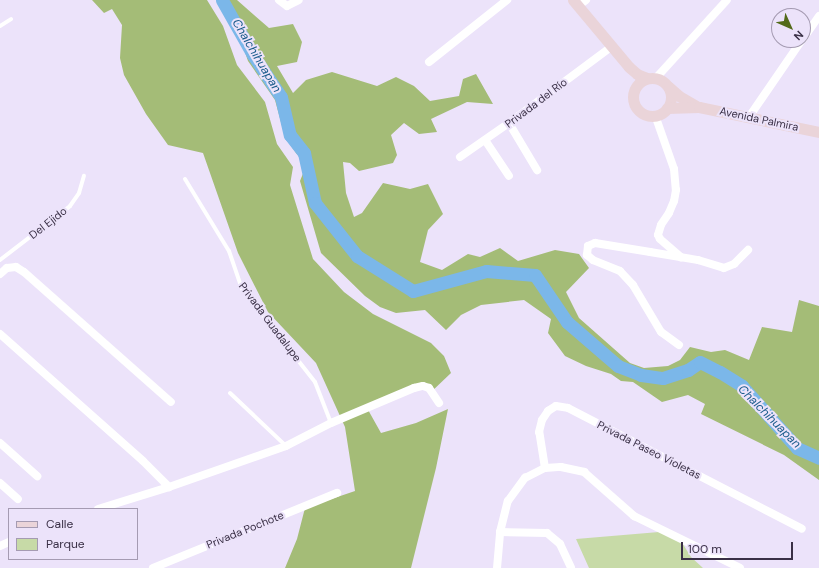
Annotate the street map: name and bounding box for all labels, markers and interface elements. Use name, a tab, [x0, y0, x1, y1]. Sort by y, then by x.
north arrow	[771, 8, 811, 48]
water label: Chalchihuapan	[228, 17, 284, 95]
text: N	[791, 28, 807, 44]
street label: Privada del Río	[502, 75, 570, 131]
street label: Avenida Palmira	[718, 104, 800, 134]
street label: Del Ejido	[27, 204, 69, 242]
street label: Privada Guadalupe	[236, 280, 304, 364]
water label: Chalchihuapan	[735, 383, 803, 451]
street label: Privada Paseo Violetas	[595, 418, 703, 482]
legend	[8, 508, 138, 560]
street label: Privada Pochote	[204, 508, 286, 552]
text: Calle	[46, 516, 73, 532]
scale bar	[683, 534, 795, 560]
text: Parque	[46, 536, 85, 552]
text: 100 m	[688, 541, 722, 557]

